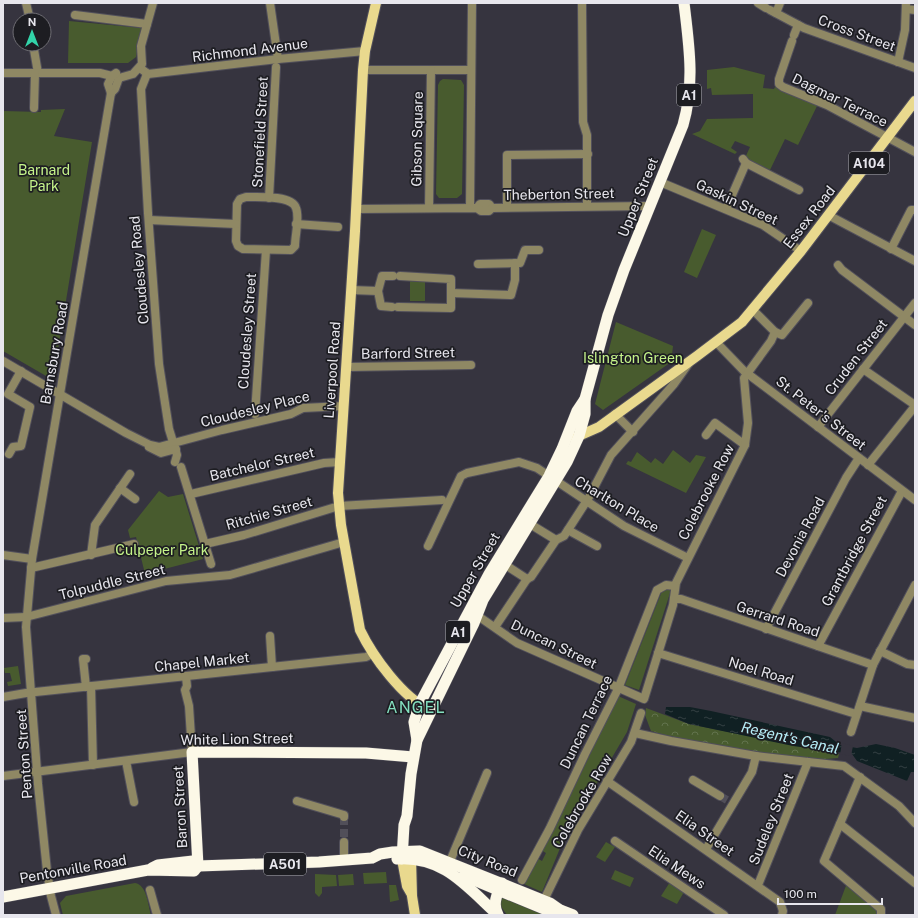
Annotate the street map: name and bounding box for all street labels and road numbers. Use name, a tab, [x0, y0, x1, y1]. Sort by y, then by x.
street label: Cross Street	[816, 12, 898, 54]
street label: Richmond Avenue	[191, 35, 309, 65]
street label: Dagmar Terrace	[790, 70, 890, 130]
street label: Stonefield Street	[249, 76, 271, 188]
road number: A1	[677, 84, 701, 106]
street label: Gibson Square	[408, 91, 426, 187]
road number: A104	[849, 152, 889, 174]
street label: Upper Street	[615, 155, 661, 239]
street label: Gaskin Street	[693, 176, 781, 228]
street label: Essex Road	[780, 183, 838, 251]
street label: Theberton Street	[503, 185, 615, 203]
street label: Cloudesley Road	[126, 215, 152, 325]
street label: Cloudesley Street	[235, 272, 259, 390]
street label: Barnsbury Road	[37, 300, 71, 406]
street label: Cruden Street	[821, 316, 891, 398]
street label: Liverpool Road	[321, 321, 343, 419]
street label: Barford Street	[361, 344, 455, 362]
street label: St. Peter's Street	[773, 373, 869, 453]
street label: Cloudesley Place	[199, 388, 311, 430]
street label: Colebrooke Row	[675, 441, 737, 543]
street label: Batchelor Street	[208, 444, 316, 484]
street label: Charlton Place	[572, 473, 662, 536]
street label: Ritchie Street	[224, 493, 314, 533]
street label: Grantbridge Street	[818, 493, 890, 609]
street label: Devonia Road	[772, 494, 828, 580]
street label: Upper Street	[447, 530, 503, 610]
street label: Tolpuddle Street	[57, 561, 167, 603]
street label: Gerrard Road	[734, 598, 822, 640]
street label: Duncan Street	[508, 616, 600, 672]
road number: A1	[446, 621, 470, 643]
street label: Chapel Market	[154, 649, 250, 675]
street label: Noel Road	[727, 654, 795, 688]
street label: Duncan Terrace	[556, 673, 616, 771]
street label: Penton Street	[13, 709, 35, 799]
street label: White Lion Street	[180, 730, 294, 748]
street label: Colebrooke Row	[549, 751, 615, 851]
street label: Baron Street	[170, 765, 190, 849]
street label: Sudeley Street	[745, 771, 797, 867]
street label: Elia Street	[672, 807, 738, 859]
street label: City Road	[456, 842, 520, 880]
street label: Elia Mews	[645, 842, 709, 892]
street label: Pentonville Road	[18, 852, 128, 886]
road number: A501	[264, 853, 306, 875]

